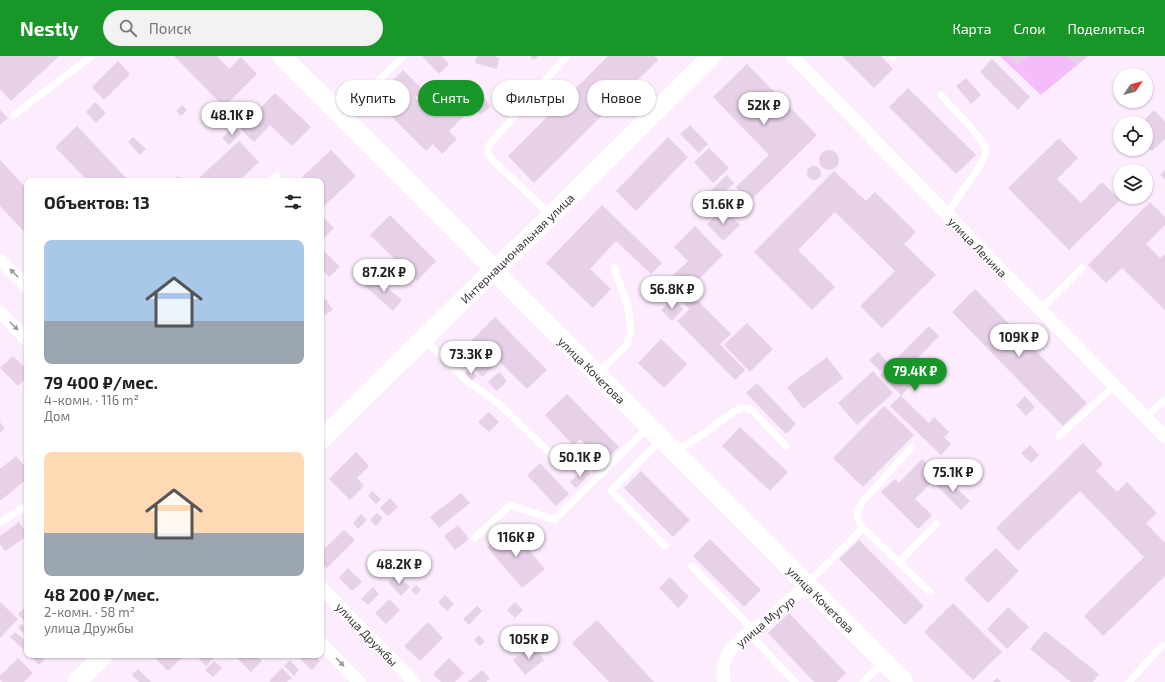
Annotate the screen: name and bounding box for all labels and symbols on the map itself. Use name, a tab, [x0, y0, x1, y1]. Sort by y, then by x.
north arrow	[1113, 68, 1153, 108]
pin: 52K ₽	[736, 92, 792, 126]
pin: 48.1K ₽	[195, 102, 269, 136]
street label: Интернациональная улица	[457, 190, 577, 307]
pin: 51.6K ₽	[686, 191, 760, 225]
street label: улица Ленина	[945, 214, 1010, 281]
pin: 87.2K ₽	[347, 259, 421, 293]
one-way arrow	[9, 268, 18, 278]
pin: 56.8K ₽	[635, 276, 709, 310]
one-way arrow	[9, 321, 18, 331]
pin: 109K ₽	[986, 324, 1052, 358]
street label: улица Кочетова	[555, 334, 628, 407]
pin: 73.3K ₽	[434, 341, 508, 375]
pin: 79.4K ₽	[878, 358, 952, 392]
pin: 50.1K ₽	[543, 444, 617, 478]
pin: 75.1K ₽	[916, 459, 990, 493]
pin: 116K ₽	[483, 524, 549, 558]
pin: 48.2K ₽	[362, 551, 436, 585]
street label: улица Кочетова	[784, 563, 857, 636]
street label: улица Мугур	[733, 592, 798, 650]
street label: улица Дружбы	[332, 599, 401, 669]
pin: 105K ₽	[496, 626, 562, 660]
one-way arrow	[335, 657, 345, 667]

